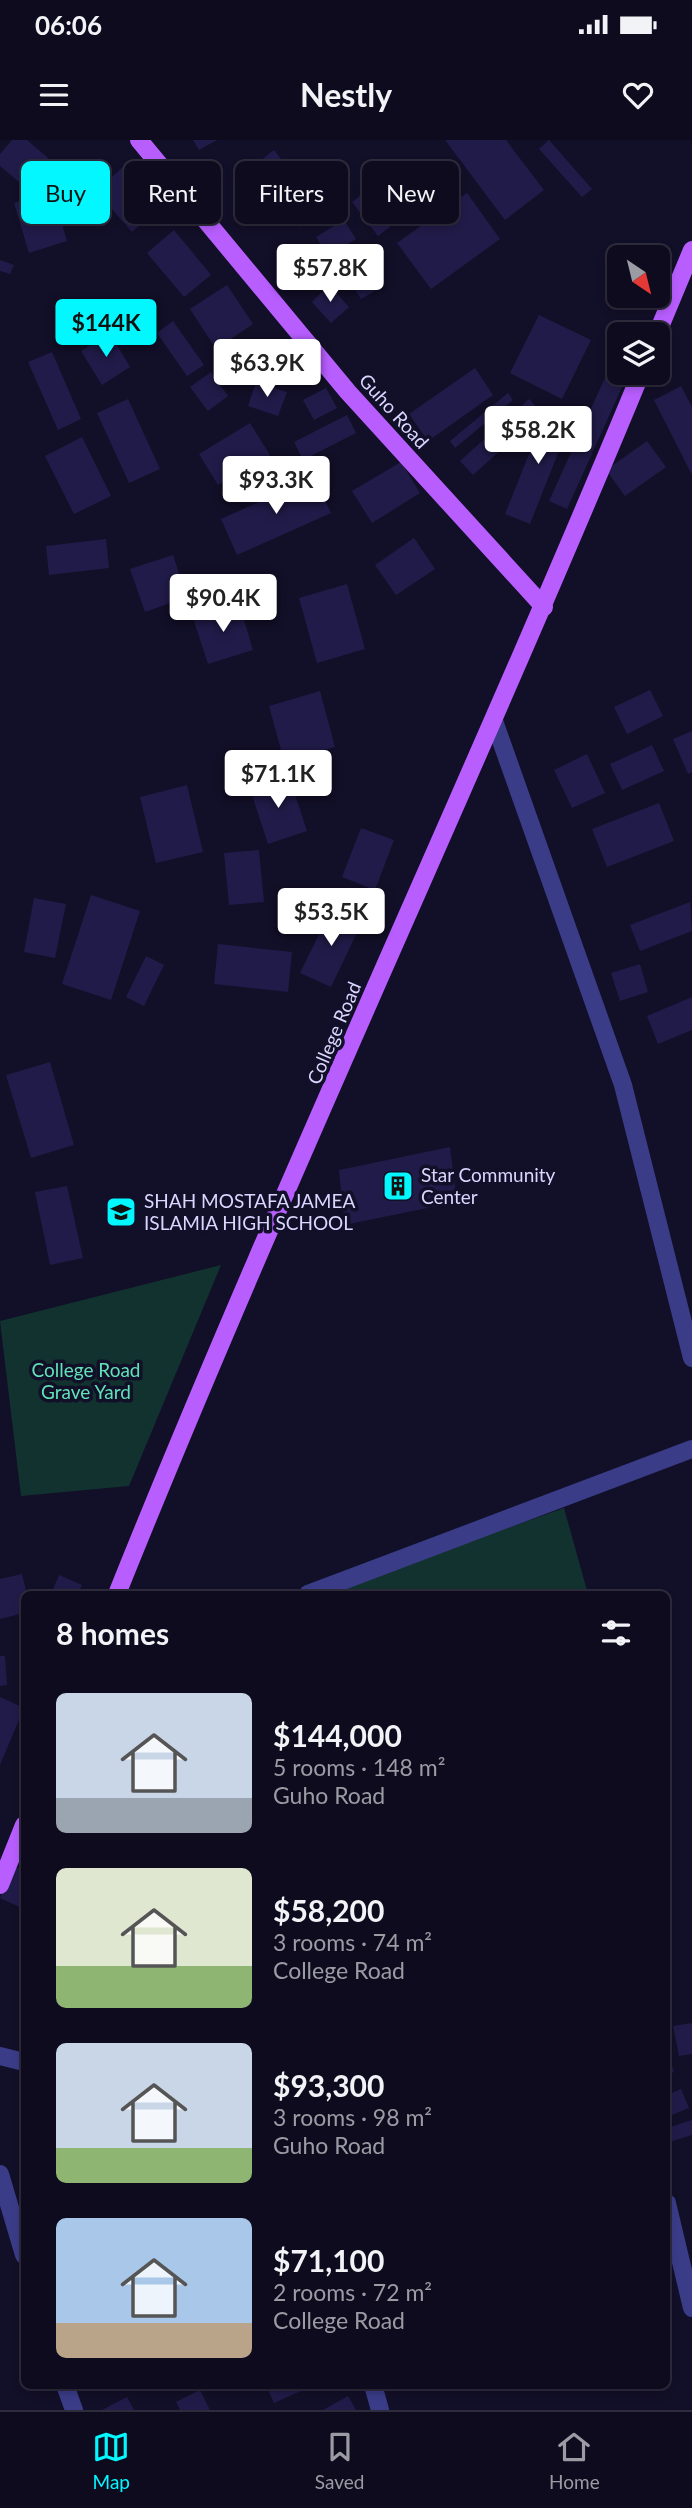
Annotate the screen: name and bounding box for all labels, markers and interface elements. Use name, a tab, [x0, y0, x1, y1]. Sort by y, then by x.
text: 06:06	[35, 9, 102, 41]
text: Nestly	[300, 75, 392, 114]
icon: menu	[35, 76, 73, 114]
icon: heart	[619, 76, 657, 114]
chip: Buy	[21, 161, 110, 224]
chip: Rent	[124, 161, 221, 224]
chip: Filters	[235, 161, 348, 224]
chip: New	[362, 161, 459, 224]
pin: $57.8K	[273, 244, 387, 304]
north arrow	[607, 245, 670, 308]
map controls	[607, 245, 670, 385]
text: $57.8K	[293, 253, 367, 281]
pin: $144K	[57, 300, 155, 359]
text: $144K	[71, 308, 141, 336]
button: layers	[607, 322, 670, 385]
pin: $63.9K	[210, 340, 324, 399]
text: $63.9K	[230, 348, 304, 376]
street label: Guho Road	[355, 369, 434, 453]
pin: $58.2K	[481, 406, 595, 466]
text: $58.2K	[501, 415, 575, 443]
pin: $93.3K	[219, 456, 333, 516]
text: $93.3K	[239, 465, 313, 493]
pin: $90.4K	[166, 574, 280, 634]
text: $90.4K	[186, 583, 260, 611]
pin: $71.1K	[221, 750, 335, 810]
text: $71.1K	[241, 759, 315, 787]
pin: $53.5K	[274, 888, 388, 948]
text: $53.5K	[294, 897, 368, 925]
street label: College Road	[302, 978, 365, 1087]
place label: Star Community Center	[421, 1163, 556, 1208]
building icon: Star Community Center	[381, 1169, 415, 1203]
place label: SHAH MOSTAFA JAMEA ISLAMIA HIGH SCHOOL	[144, 1189, 355, 1234]
school or university icon: SHAH MOSTAFA JAMEA ISLAMIA HIGH SCHOOL	[104, 1195, 138, 1229]
park label: College Road Grave Yard	[31, 1358, 141, 1403]
icon: filters	[597, 1614, 635, 1652]
text: 8 homes	[56, 1615, 169, 1651]
text: $144,000	[273, 1717, 402, 1753]
icon: home	[112, 1721, 196, 1805]
text: 5 rooms · 148 m²	[273, 1753, 445, 1781]
text: Guho Road	[273, 1781, 385, 1809]
text: $58,200	[273, 1892, 384, 1928]
icon: home	[112, 1896, 196, 1980]
text: 3 rooms · 74 m²	[273, 1928, 432, 1956]
text: College Road	[273, 1956, 405, 1984]
text: $93,300	[273, 2067, 384, 2103]
icon: home	[112, 2071, 196, 2155]
text: 3 rooms · 98 m²	[273, 2103, 432, 2131]
text: Guho Road	[273, 2131, 385, 2159]
text: $71,100	[273, 2242, 384, 2278]
icon: home	[112, 2246, 196, 2330]
text: 2 rooms · 72 m²	[273, 2278, 432, 2306]
text: College Road	[273, 2306, 405, 2334]
tab: Map	[92, 2428, 130, 2493]
tab: Saved	[315, 2428, 364, 2493]
tab: Home	[549, 2428, 600, 2493]

